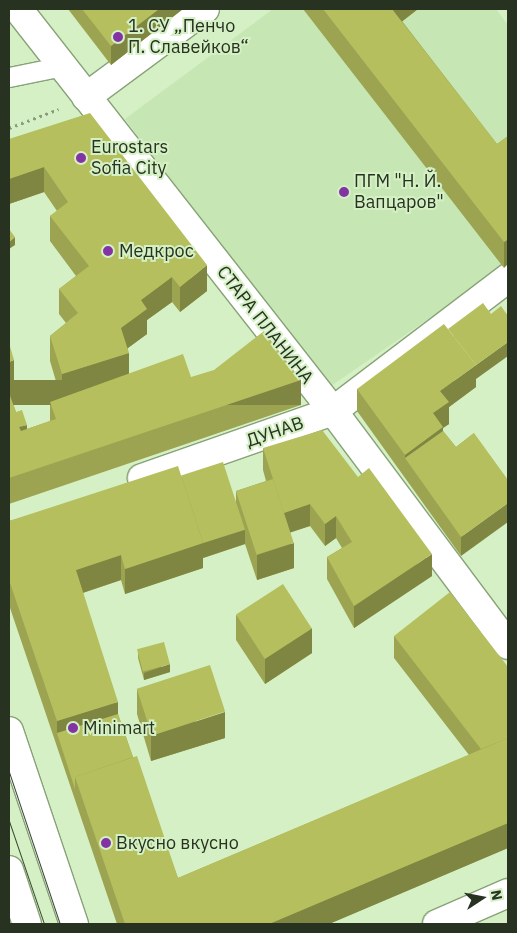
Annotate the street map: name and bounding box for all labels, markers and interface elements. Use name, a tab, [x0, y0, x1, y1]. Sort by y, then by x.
place label: 1. СУ „Пенчо П. Славейков“	[128, 16, 249, 58]
marker: 1. СУ „Пенчо П. Славейков“	[112, 31, 124, 43]
place label: Eurostars Sofia City	[91, 137, 168, 180]
marker: Eurostars Sofia City	[75, 152, 87, 164]
place label: ПГМ "Н. Й. Вапцаров"	[354, 171, 444, 213]
marker: ПГМ "Н. Й. Вапцаров"	[338, 186, 350, 198]
place label: Медкрос	[119, 240, 194, 262]
marker: Медкрос	[101, 244, 115, 258]
street label: СТАРА ПЛАНИНА	[212, 262, 318, 388]
street label: ДУНАВ	[244, 412, 306, 452]
place label: Minimart	[83, 717, 155, 739]
marker: Minimart	[67, 722, 79, 734]
place label: Вкусно вкусно	[116, 832, 239, 854]
marker: Вкусно вкусно	[100, 837, 112, 849]
north arrow	[457, 873, 507, 923]
text: N	[487, 888, 507, 902]

